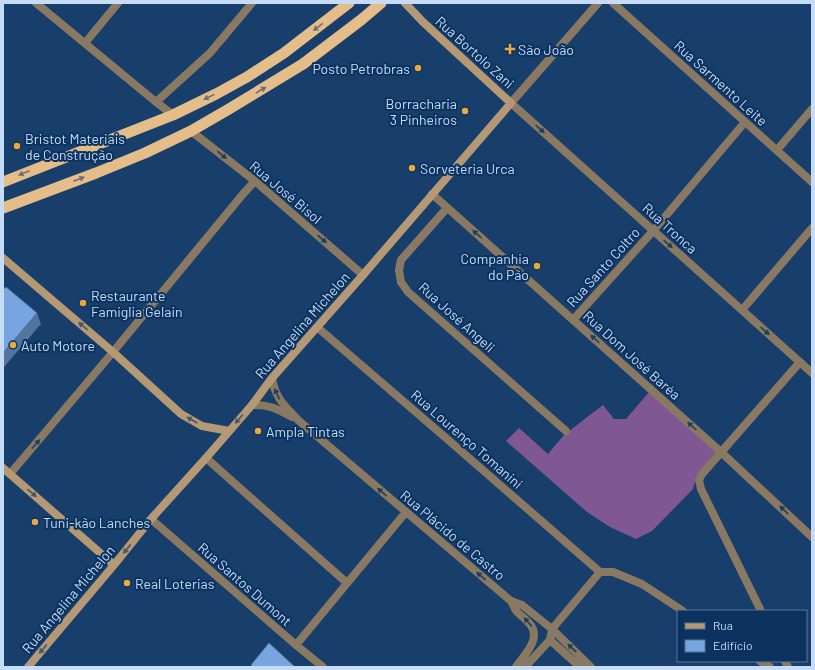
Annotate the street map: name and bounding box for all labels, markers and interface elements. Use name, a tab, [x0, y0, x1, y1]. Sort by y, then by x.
street label: Rua Bortolo Zani	[432, 12, 518, 92]
one-way arrow	[313, 22, 323, 30]
street label: Rua Sarmento Leite	[671, 37, 771, 129]
place label: São João	[518, 41, 574, 58]
marker: São João	[505, 44, 515, 54]
place label: Posto Petrobras	[313, 60, 410, 77]
marker: Posto Petrobras	[413, 63, 423, 73]
one-way arrow	[255, 86, 267, 93]
one-way arrow	[204, 94, 215, 100]
place label: Borracharia 3 Pinheiros	[385, 95, 457, 128]
marker: Borracharia 3 Pinheiros	[460, 106, 470, 116]
one-way arrow	[535, 124, 545, 134]
place label: Bristot Materiais de Construção	[25, 130, 125, 163]
marker: Bristot Materiais de Construção	[12, 141, 22, 151]
one-way arrow	[216, 151, 227, 160]
street label: Rua José Bisol	[247, 157, 325, 227]
place label: Sorveteria Urca	[420, 160, 515, 177]
marker: Sorveteria Urca	[407, 163, 417, 173]
one-way arrow	[18, 171, 30, 177]
one-way arrow	[73, 176, 85, 182]
street label: Rua Tronca	[639, 199, 701, 257]
street label: Rua Santo Coltro	[563, 224, 643, 310]
one-way arrow	[472, 230, 481, 239]
one-way arrow	[316, 234, 327, 243]
one-way arrow	[663, 239, 673, 249]
place label: Companhia do Pão	[461, 250, 529, 283]
marker: Companhia do Pão	[532, 261, 542, 271]
street label: Rua Angelina Michelon	[251, 268, 353, 382]
street label: Rua José Angeli	[415, 278, 499, 356]
place label: Restaurante Famiglia Gelain	[91, 287, 183, 320]
marker: Restaurante Famiglia Gelain	[78, 298, 88, 308]
street label: Rua Dom José Baréa	[580, 307, 684, 403]
one-way arrow	[78, 322, 88, 331]
one-way arrow	[760, 326, 770, 335]
one-way arrow	[589, 335, 600, 344]
place label: Auto Motore	[21, 337, 95, 354]
marker: Auto Motore	[8, 340, 18, 350]
street label: Rua Lourenço Tomanini	[408, 386, 526, 492]
one-way arrow	[274, 388, 280, 400]
one-way arrow	[234, 414, 243, 424]
one-way arrow	[186, 417, 198, 424]
one-way arrow	[687, 421, 697, 430]
place label: Ampla Tintas	[266, 423, 345, 440]
marker: Ampla Tintas	[253, 426, 263, 436]
one-way arrow	[31, 439, 40, 450]
street label: Rua Plácido de Castro	[397, 486, 509, 584]
one-way arrow	[376, 487, 387, 496]
one-way arrow	[27, 489, 38, 498]
one-way arrow	[779, 506, 788, 515]
place label: Tuni-kão Lanches	[43, 514, 150, 531]
marker: Tuni-kão Lanches	[30, 517, 40, 527]
street label: Rua Santos Dumont	[195, 539, 295, 629]
street label: Rua Angelina Michelon	[18, 542, 118, 656]
one-way arrow	[122, 544, 131, 555]
one-way arrow	[476, 571, 486, 580]
place label: Real Loterias	[135, 575, 215, 592]
marker: Real Loterias	[122, 578, 132, 588]
legend	[677, 610, 807, 662]
one-way arrow	[523, 617, 532, 627]
text: Rua	[713, 618, 733, 632]
text: Edifício	[713, 638, 753, 652]
one-way arrow	[567, 643, 577, 653]
one-way arrow	[39, 644, 48, 655]

